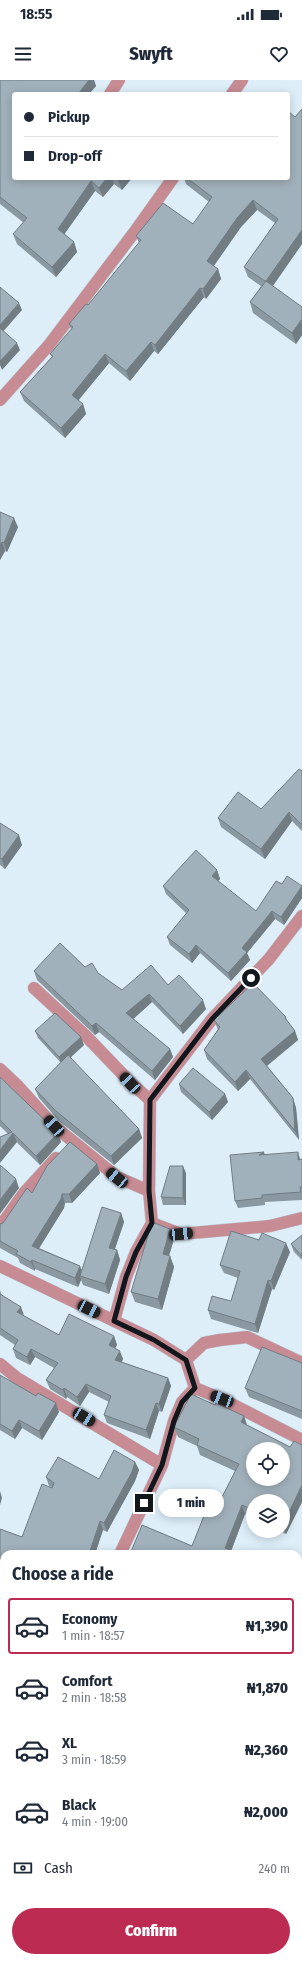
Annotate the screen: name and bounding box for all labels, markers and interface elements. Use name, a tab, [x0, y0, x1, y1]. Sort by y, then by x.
text: 18:55	[20, 5, 52, 23]
icon: menu	[12, 43, 34, 65]
text: Swyft	[129, 43, 173, 65]
icon: heart	[268, 43, 290, 65]
text: Pickup	[48, 108, 90, 126]
text: Drop-off	[48, 147, 102, 165]
route start	[242, 969, 260, 987]
car	[117, 1070, 143, 1096]
car	[42, 1113, 66, 1139]
car	[104, 1166, 130, 1190]
car	[169, 1227, 193, 1241]
car	[76, 1298, 102, 1320]
car	[209, 1389, 235, 1409]
car	[71, 1406, 97, 1428]
map controls	[246, 1442, 290, 1538]
button: locate	[246, 1442, 290, 1486]
callout: 1 min	[158, 1489, 224, 1517]
route end	[135, 1494, 153, 1512]
button: layers	[246, 1494, 290, 1538]
text: 1 min	[177, 1495, 205, 1510]
text: Choose a ride	[12, 1563, 114, 1585]
icon: car	[14, 1608, 50, 1644]
text: Economy	[62, 1610, 117, 1628]
text: ₦1,390	[246, 1617, 288, 1635]
text: 1 min · 18:57	[62, 1628, 124, 1643]
icon: car	[14, 1670, 50, 1706]
text: Comfort	[62, 1672, 113, 1690]
text: ₦1,870	[247, 1679, 288, 1697]
text: 2 min · 18:58	[62, 1690, 127, 1705]
icon: car	[14, 1732, 50, 1768]
text: XL	[62, 1734, 77, 1752]
text: ₦2,360	[245, 1741, 288, 1759]
text: 3 min · 18:59	[62, 1752, 126, 1767]
icon: car	[14, 1794, 50, 1830]
text: Black	[62, 1796, 96, 1814]
text: ₦2,000	[244, 1803, 288, 1821]
text: 4 min · 19:00	[62, 1814, 128, 1829]
icon: cash	[12, 1857, 34, 1879]
text: Cash	[44, 1859, 73, 1877]
text: 240 m	[258, 1861, 290, 1876]
button: Confirm	[12, 1908, 290, 1954]

